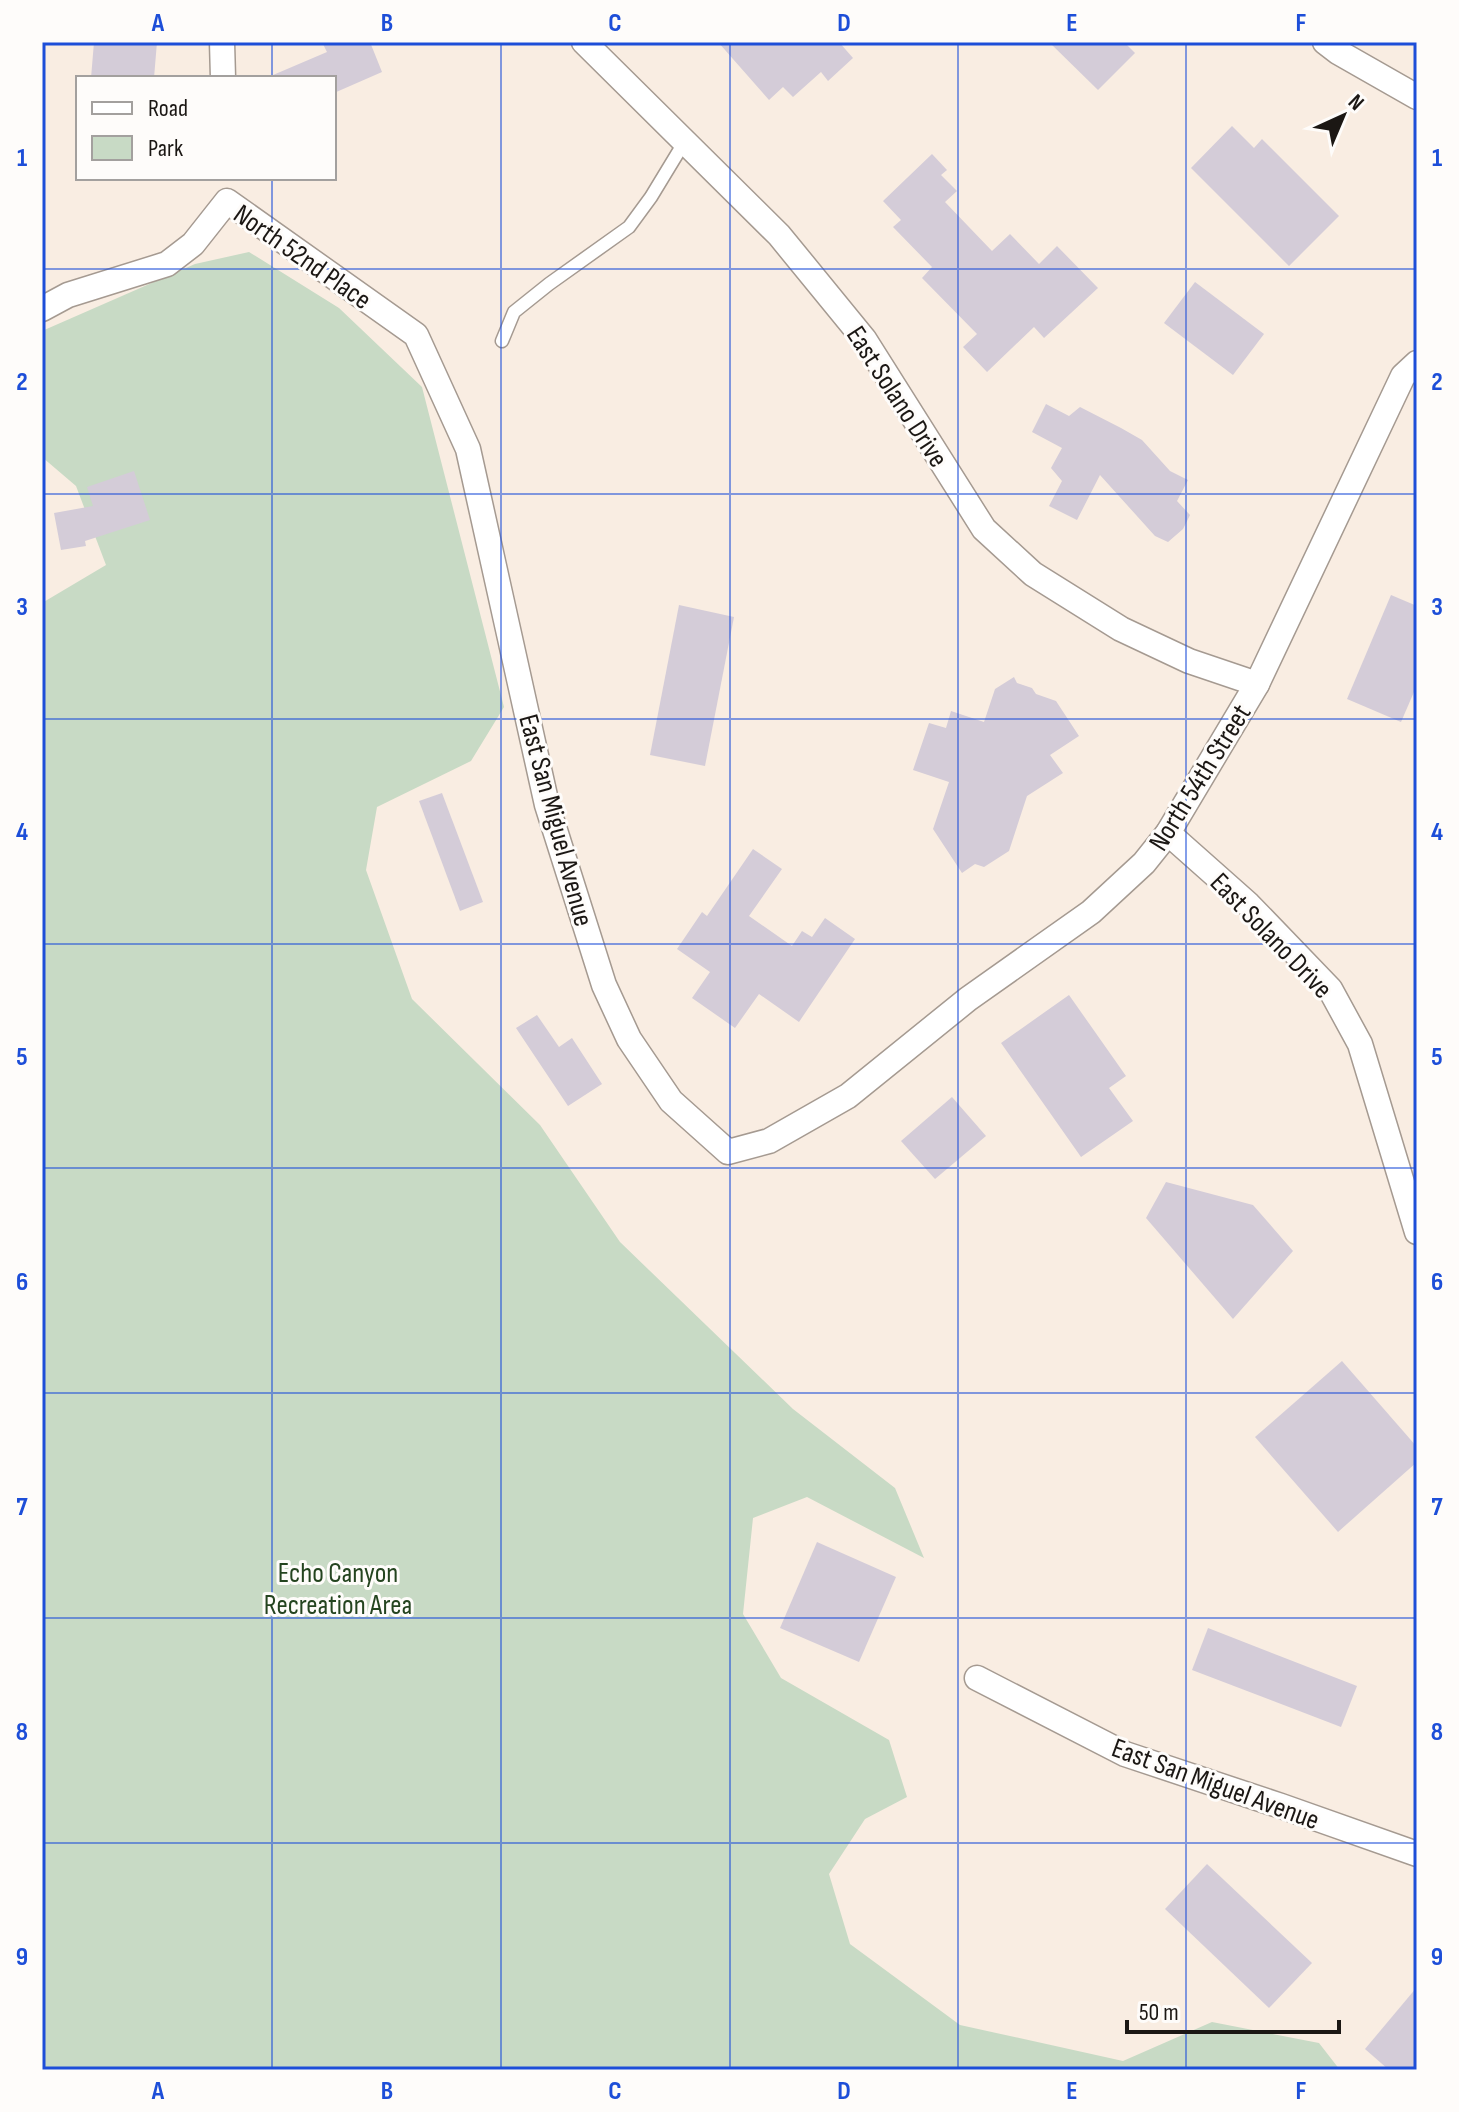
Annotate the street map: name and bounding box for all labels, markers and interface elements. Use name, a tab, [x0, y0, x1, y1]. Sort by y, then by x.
text: A	[151, 8, 165, 39]
text: B	[381, 8, 393, 39]
text: C	[608, 8, 622, 39]
text: D	[837, 8, 851, 39]
text: E	[1066, 8, 1078, 39]
text: F	[1296, 8, 1307, 39]
legend	[76, 76, 336, 180]
north arrow	[1303, 76, 1383, 156]
text: N	[1342, 89, 1369, 116]
text: Road	[148, 94, 188, 123]
text: Park	[148, 134, 183, 163]
text: 1	[17, 143, 27, 174]
text: 1	[1432, 143, 1442, 174]
street label: North 52nd Place	[227, 198, 377, 317]
street label: East Solano Drive	[839, 320, 955, 474]
text: 2	[16, 367, 28, 398]
text: 2	[1431, 367, 1443, 398]
text: 3	[16, 592, 28, 623]
text: 3	[1431, 592, 1443, 623]
street label: North 54th Street	[1142, 699, 1258, 857]
street label: East San Miguel Avenue	[511, 711, 600, 930]
text: 4	[16, 817, 28, 848]
text: 4	[1431, 817, 1443, 848]
street label: East Solano Drive	[1203, 866, 1339, 1006]
text: 5	[16, 1042, 28, 1073]
text: 5	[1431, 1042, 1443, 1073]
text: 6	[16, 1267, 28, 1298]
text: 6	[1431, 1267, 1443, 1298]
text: 7	[16, 1492, 28, 1523]
text: 7	[1431, 1492, 1443, 1523]
park label: Echo Canyon Recreation Area	[264, 1557, 412, 1622]
text: 8	[16, 1717, 28, 1748]
text: 8	[1431, 1717, 1443, 1748]
street label: East San Miguel Avenue	[1107, 1732, 1324, 1837]
text: 9	[16, 1942, 28, 1973]
text: 9	[1431, 1942, 1443, 1973]
scale bar	[1127, 1984, 1339, 2034]
text: 50 m	[1139, 1998, 1179, 2027]
text: A	[151, 2076, 165, 2107]
text: B	[381, 2076, 393, 2107]
text: C	[608, 2076, 622, 2107]
text: D	[837, 2076, 851, 2107]
text: E	[1066, 2076, 1078, 2107]
text: F	[1296, 2076, 1307, 2107]

